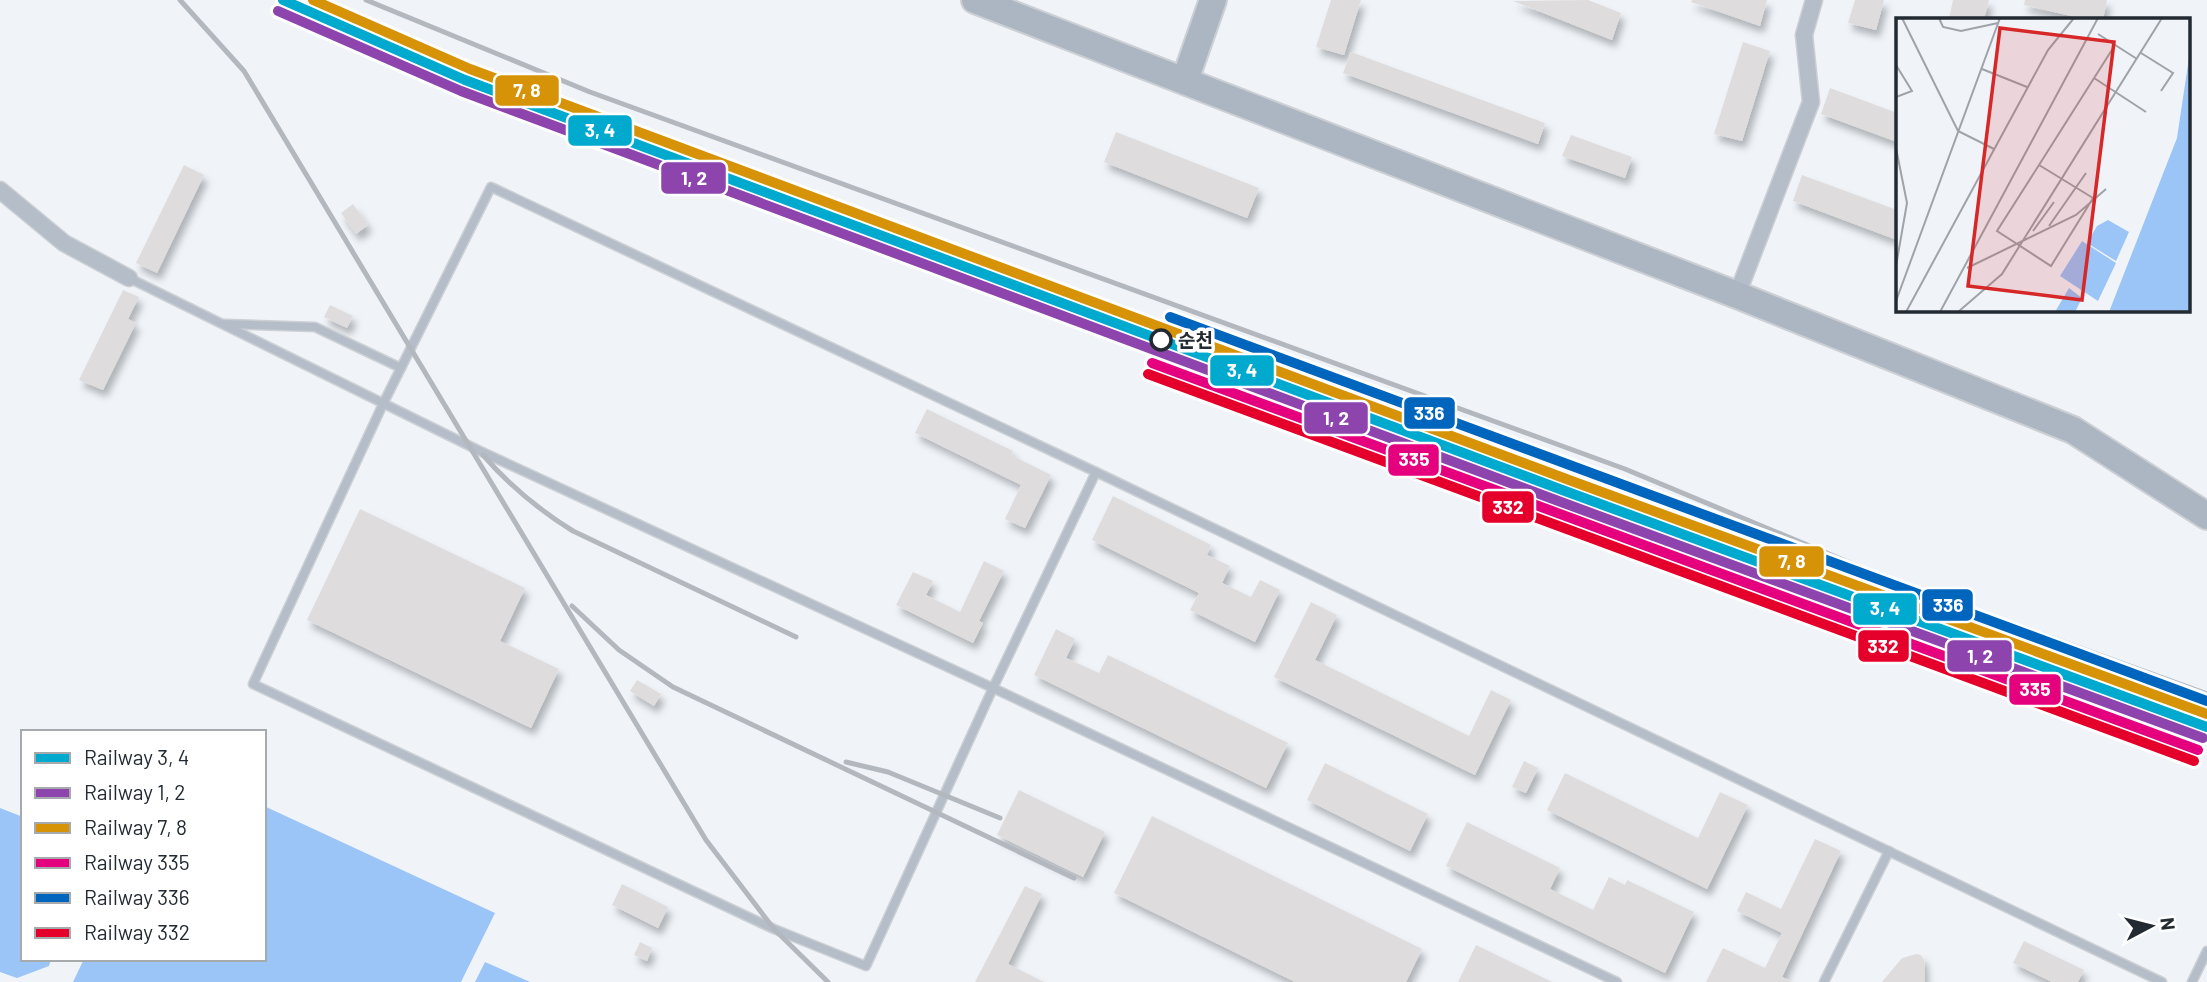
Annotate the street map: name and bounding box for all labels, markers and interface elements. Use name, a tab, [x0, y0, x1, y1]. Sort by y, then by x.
inset map	[1896, 18, 2190, 312]
line badge: 7, 8	[494, 74, 560, 107]
text: 7, 8	[513, 78, 541, 101]
line badge: 3, 4	[567, 114, 633, 147]
text: 3, 4	[585, 118, 615, 141]
line badge: 1, 2	[660, 161, 727, 195]
text: 1, 2	[681, 166, 707, 189]
place label: 순천	[1178, 328, 1213, 351]
marker: 순천	[1150, 329, 1172, 351]
line badge: 3, 4	[1209, 354, 1275, 387]
text: 3, 4	[1227, 358, 1257, 381]
line badge: 336	[1403, 396, 1456, 430]
line badge: 1, 2	[1303, 401, 1369, 435]
text: 336	[1414, 401, 1444, 424]
text: 1, 2	[1323, 406, 1349, 429]
line badge: 335	[1387, 443, 1440, 477]
text: 335	[1399, 447, 1429, 470]
line badge: 332	[1481, 490, 1535, 524]
text: 332	[1492, 495, 1524, 518]
line badge: 7, 8	[1758, 545, 1825, 578]
text: 7, 8	[1778, 549, 1806, 572]
line badge: 336	[1921, 588, 1974, 622]
line badge: 3, 4	[1852, 592, 1918, 626]
text: 336	[1933, 593, 1963, 616]
text: 3, 4	[1870, 596, 1900, 619]
line badge: 332	[1857, 629, 1910, 663]
text: 332	[1867, 634, 1899, 657]
line badge: 1, 2	[1946, 639, 2013, 673]
text: 1, 2	[1967, 644, 1993, 667]
line badge: 335	[2008, 673, 2062, 706]
text: 335	[2020, 677, 2050, 700]
legend	[21, 730, 266, 961]
text: Railway 3, 4	[84, 744, 189, 769]
text: Railway 1, 2	[84, 779, 186, 804]
text: Railway 7, 8	[84, 814, 187, 839]
text: Railway 335	[84, 849, 190, 874]
text: Railway 336	[84, 884, 190, 909]
north arrow	[2116, 891, 2186, 961]
text: N	[2156, 916, 2181, 932]
text: Railway 332	[84, 919, 190, 944]

